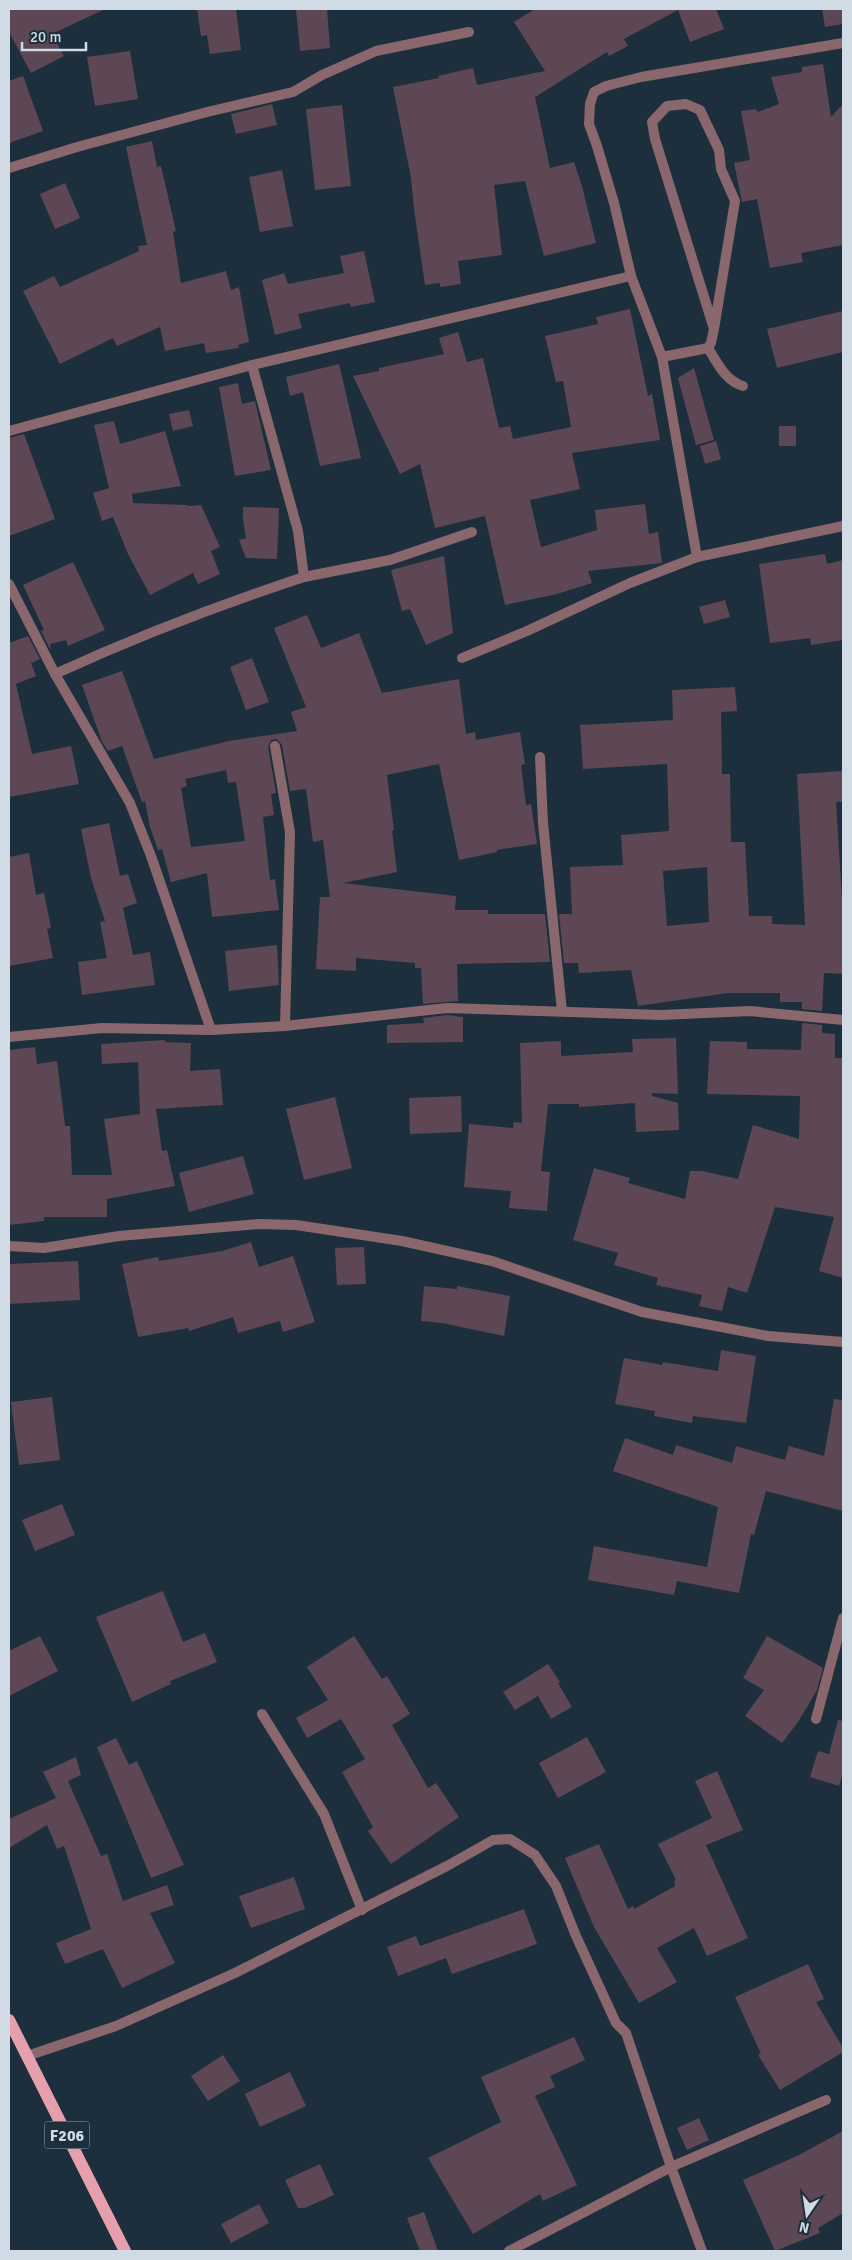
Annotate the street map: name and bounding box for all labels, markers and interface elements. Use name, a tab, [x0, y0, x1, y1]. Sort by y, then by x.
scale bar	[22, 20, 86, 52]
text: 20 m	[30, 28, 61, 46]
road number: F206	[44, 2122, 90, 2148]
north arrow	[782, 2190, 832, 2240]
text: N	[798, 2218, 811, 2237]

